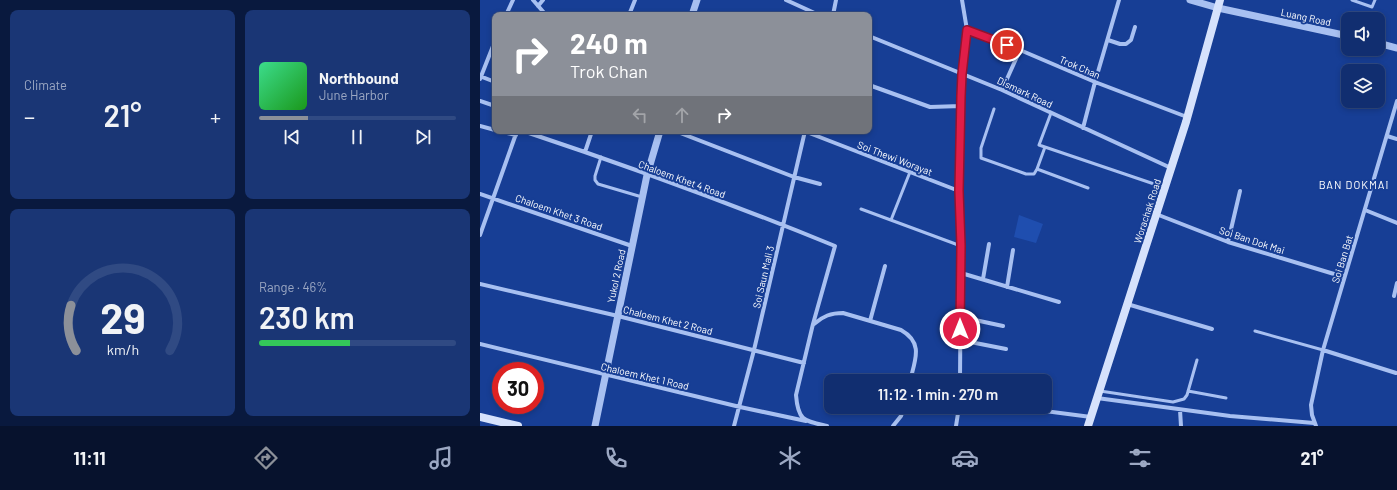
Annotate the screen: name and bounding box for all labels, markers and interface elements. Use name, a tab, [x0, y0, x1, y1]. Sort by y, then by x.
street label: Luang Road	[1280, 6, 1332, 28]
map controls	[1341, 12, 1385, 108]
button: sound	[1341, 12, 1385, 56]
text: 240 m	[570, 26, 648, 60]
icon: right	[504, 28, 556, 80]
pin	[990, 28, 1024, 62]
icon: arrive	[996, 34, 1018, 56]
street label: Trok Chan	[1058, 53, 1102, 81]
text: Trok Chan	[570, 60, 648, 82]
button: layers	[1341, 64, 1385, 108]
text: Northbound	[319, 69, 399, 87]
street label: Dismark Road	[995, 74, 1055, 110]
text: Climate	[24, 77, 67, 93]
text: June Harbor	[319, 87, 389, 103]
text: 21°	[103, 97, 142, 133]
text: −	[24, 103, 35, 129]
text: +	[210, 103, 221, 129]
icon: left	[629, 104, 651, 126]
icon: ahead	[671, 104, 693, 126]
icon: right	[713, 104, 735, 126]
icon: previous	[281, 126, 303, 148]
icon: pause	[346, 126, 368, 148]
icon: next	[412, 126, 434, 148]
street label: Soi Thewi Worayat	[856, 138, 935, 178]
street label: Chaloem Khet 4 Road	[637, 158, 727, 200]
street label: Worachak Road	[1131, 177, 1163, 245]
district label: BAN DOKMAI	[1319, 178, 1389, 191]
street label: Chaloem Khet 3 Road	[514, 191, 604, 233]
street label: Soi Ban Dok Mai	[1218, 224, 1286, 256]
street label: Soi Ban Bat	[1329, 233, 1355, 284]
street label: Soi Saun Mali 3	[750, 245, 776, 309]
street label: Yukol 2 Road	[604, 248, 628, 304]
text: Range · 46%	[259, 279, 327, 295]
text: 29	[100, 291, 145, 341]
text: 230 km	[259, 299, 355, 335]
street label: Chaloem Khet 2 Road	[622, 303, 714, 337]
position arrow	[939, 308, 981, 350]
text: km/h	[106, 340, 139, 357]
street label: Chaloem Khet 1 Road	[600, 360, 690, 392]
speed limit sign: 30	[492, 362, 544, 414]
text: 11:12 · 1 min · 270 m	[878, 385, 998, 403]
icon: directions	[252, 444, 280, 472]
icon: music	[427, 444, 455, 472]
icon: phone	[602, 444, 630, 472]
icon: climate	[776, 444, 804, 472]
icon: car	[951, 444, 979, 472]
icon: filters	[1126, 444, 1154, 472]
text: 11:11	[73, 447, 106, 469]
text: 21°	[1300, 447, 1324, 469]

